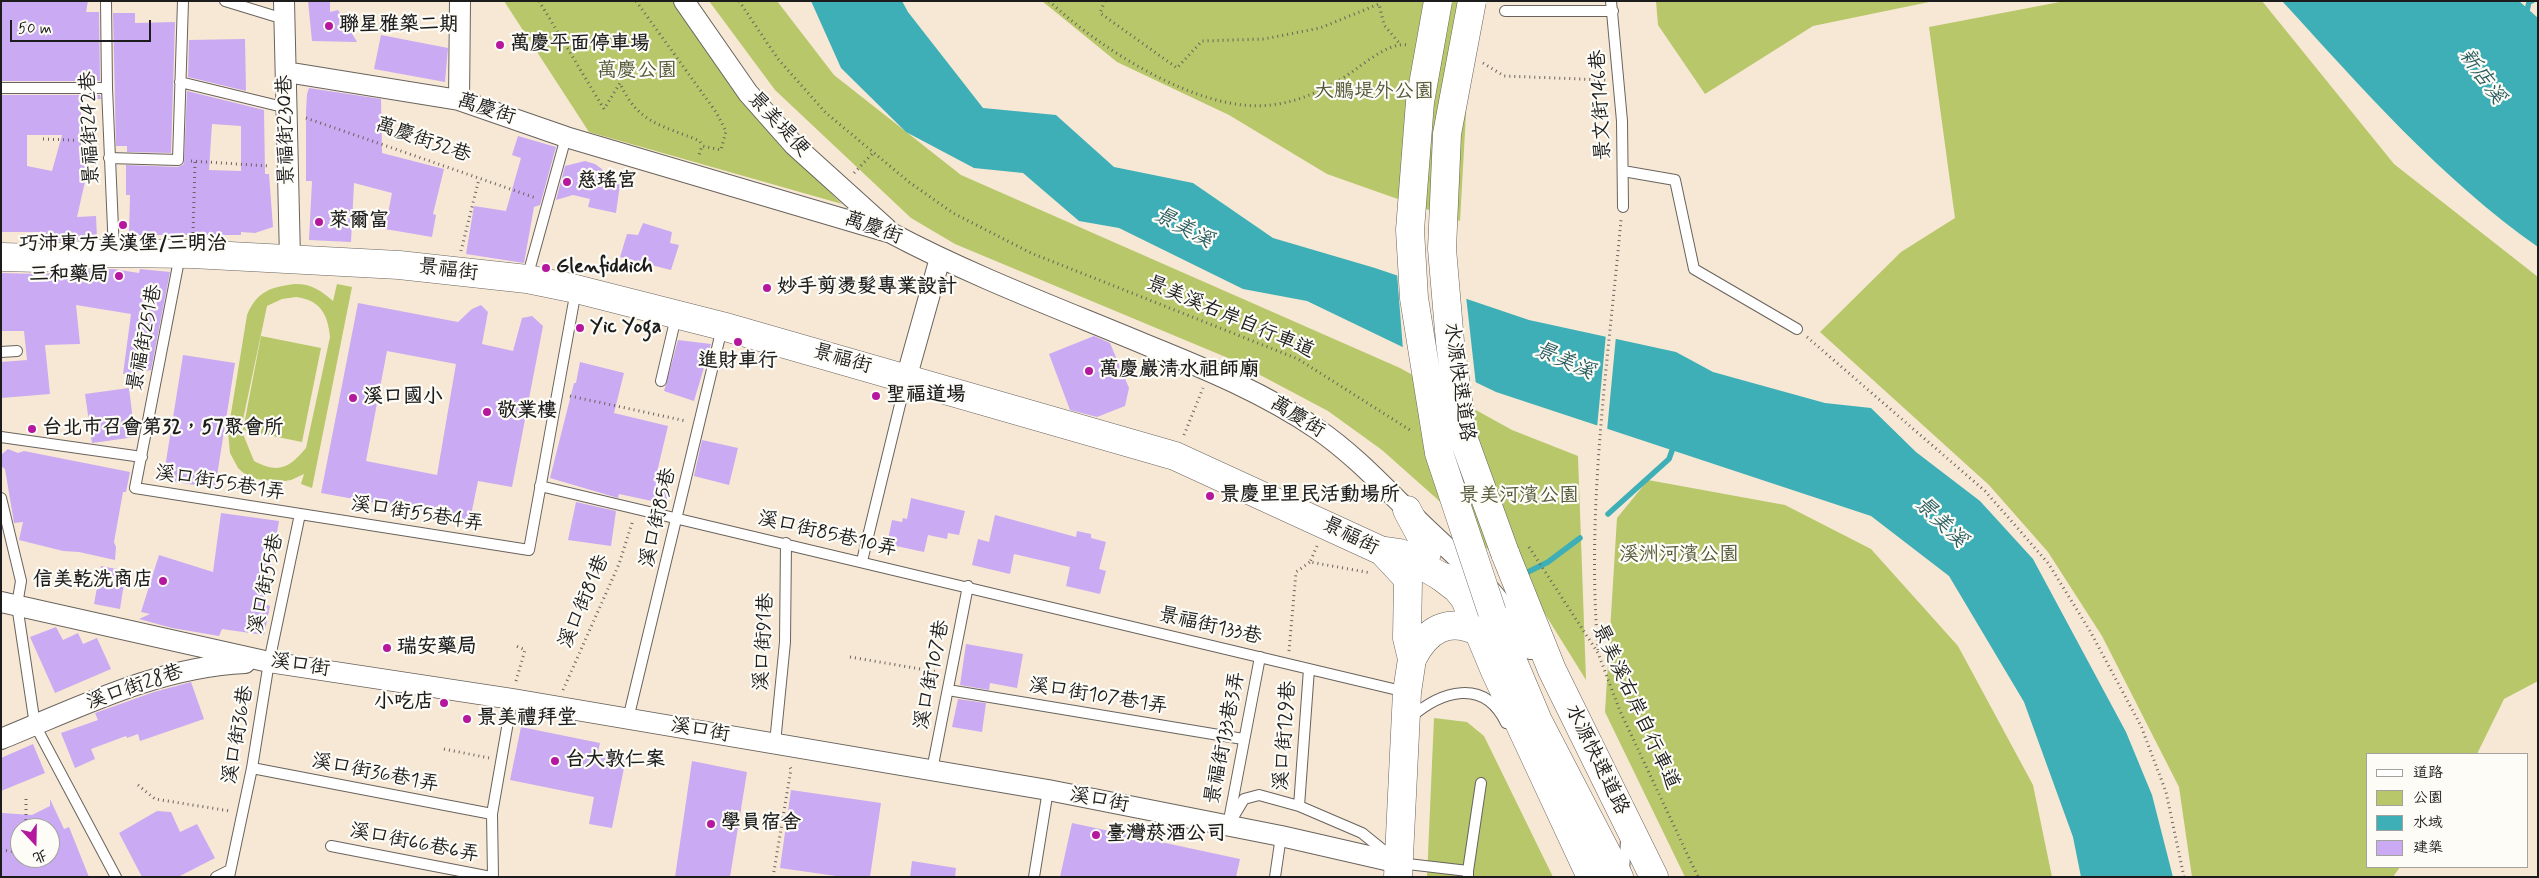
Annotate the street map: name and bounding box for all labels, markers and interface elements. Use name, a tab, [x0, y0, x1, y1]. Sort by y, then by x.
scale bar	[12, 10, 154, 42]
place label: 聯星雅築二期	[339, 14, 459, 38]
text: 50 m	[18, 19, 52, 39]
marker: 聯星雅築二期	[323, 20, 335, 32]
place label: 萬慶平面停車場	[510, 33, 650, 57]
marker: 萬慶平面停車場	[494, 39, 506, 51]
water label: 新店溪	[2452, 44, 2510, 110]
street label: 景文街146巷	[1587, 49, 1617, 161]
park label: 萬慶公園	[597, 60, 677, 84]
street label: 景福街242巷	[77, 71, 105, 185]
street label: 景福街230巷	[274, 75, 300, 185]
park label: 大鵬堤外公園	[1314, 81, 1434, 105]
street label: 景美堤便	[742, 88, 814, 162]
street label: 萬慶街	[454, 89, 518, 131]
street label: 萬慶街32巷	[372, 113, 474, 169]
place label: 慈瑤宮	[577, 170, 637, 194]
marker: 慈瑤宮	[561, 176, 573, 188]
water label: 景美溪	[1149, 203, 1217, 255]
street label: 萬慶街	[841, 207, 905, 251]
place label: 萊爾富	[329, 210, 389, 234]
marker: 萊爾富	[313, 216, 325, 228]
marker: 巧沛東方美漢堡/三明治	[117, 219, 129, 231]
place label: 巧沛東方美漢堡/三明治	[19, 233, 227, 257]
street label: 景福街	[417, 255, 479, 287]
place label: Glenfiddich	[556, 256, 653, 280]
marker: Glenfiddich	[540, 262, 552, 274]
place label: 三和藥局	[29, 264, 109, 288]
marker: 三和藥局	[113, 270, 125, 282]
street label: 景美溪右岸自行車道	[1142, 272, 1318, 364]
place label: 妙手剪燙髮專業設計	[777, 276, 957, 300]
marker: 妙手剪燙髮專業設計	[761, 282, 773, 294]
street label: 景福街251巷	[124, 283, 168, 393]
place label: Yic Yoga	[590, 316, 661, 340]
street label: 水源快速道路	[1438, 321, 1478, 443]
marker: Yic Yoga	[574, 322, 586, 334]
marker: 進財車行	[732, 336, 744, 348]
water label: 景美溪	[1530, 338, 1598, 386]
street label: 景福街	[810, 340, 874, 380]
place label: 進財車行	[698, 350, 778, 374]
place label: 萬慶巖清水祖師廟	[1099, 359, 1259, 383]
marker: 萬慶巖清水祖師廟	[1083, 365, 1095, 377]
place label: 聖福道場	[886, 384, 966, 408]
place label: 溪口國小	[363, 386, 443, 410]
marker: 聖福道場	[870, 390, 882, 402]
marker: 溪口國小	[347, 392, 359, 404]
street label: 萬慶街	[1265, 392, 1329, 444]
place label: 敬業樓	[497, 400, 557, 424]
marker: 敬業樓	[481, 406, 493, 418]
place label: 台北市召會第32，57聚會所	[42, 417, 284, 441]
marker: 台北市召會第32，57聚會所	[26, 423, 38, 435]
street label: 溪口街55巷1弄	[153, 462, 287, 506]
street label: 溪口街85巷	[636, 466, 682, 570]
place label: 景慶里里民活動場所	[1220, 484, 1400, 508]
park label: 景美河濱公園	[1459, 485, 1579, 509]
marker: 景慶里里民活動場所	[1204, 490, 1216, 502]
water label: 景美溪	[1909, 492, 1971, 554]
street label: 溪口街55巷4弄	[349, 493, 485, 537]
street label: 溪口街85巷10弄	[755, 507, 899, 563]
street label: 景福街	[1318, 513, 1382, 561]
street label: 溪口街55巷	[245, 531, 289, 637]
park label: 溪洲河濱公園	[1619, 544, 1739, 568]
street label: 溪口街81巷	[554, 551, 616, 653]
place label: 信美乾洗商店	[33, 569, 153, 593]
marker: 信美乾洗商店	[157, 575, 169, 587]
street label: 溪口街91巷	[750, 592, 780, 692]
street label: 景福街133巷	[1156, 603, 1264, 651]
street label: 溪口街107巷	[911, 618, 955, 732]
street label: 景美溪右岸自行車道	[1586, 620, 1684, 794]
place label: 瑞安藥局	[397, 636, 477, 660]
marker: 瑞安藥局	[381, 642, 393, 654]
street label: 溪口街	[268, 649, 332, 683]
street label: 溪口街28巷	[83, 660, 187, 716]
street label: 景福街133巷3弄	[1201, 670, 1251, 806]
street label: 溪口街107巷1弄	[1027, 674, 1169, 720]
street label: 溪口街129巷	[1270, 680, 1302, 792]
street label: 溪口街36巷	[218, 684, 260, 786]
place label: 小吃店	[374, 691, 434, 715]
marker: 小吃店	[438, 697, 450, 709]
street label: 水源快速道路	[1559, 701, 1633, 819]
place label: 景美禮拜堂	[477, 707, 577, 731]
marker: 景美禮拜堂	[461, 713, 473, 725]
street label: 溪口街	[668, 714, 732, 748]
place label: 台大敦仁案	[565, 749, 665, 773]
street label: 溪口街36巷1弄	[309, 750, 441, 798]
legend	[2366, 753, 2529, 868]
marker: 台大敦仁案	[549, 755, 561, 767]
text: 道路	[2413, 763, 2443, 783]
street label: 溪口街	[1067, 783, 1131, 819]
text: 公園	[2413, 788, 2443, 808]
place label: 學員宿舍	[721, 812, 801, 836]
text: 水域	[2413, 813, 2443, 833]
north arrow	[10, 818, 60, 868]
marker: 學員宿舍	[705, 818, 717, 830]
street label: 溪口街66巷6弄	[347, 820, 481, 868]
place label: 臺灣菸酒公司	[1106, 823, 1226, 847]
marker: 臺灣菸酒公司	[1090, 829, 1102, 841]
text: 建築	[2413, 838, 2443, 858]
text: 北	[30, 845, 50, 867]

